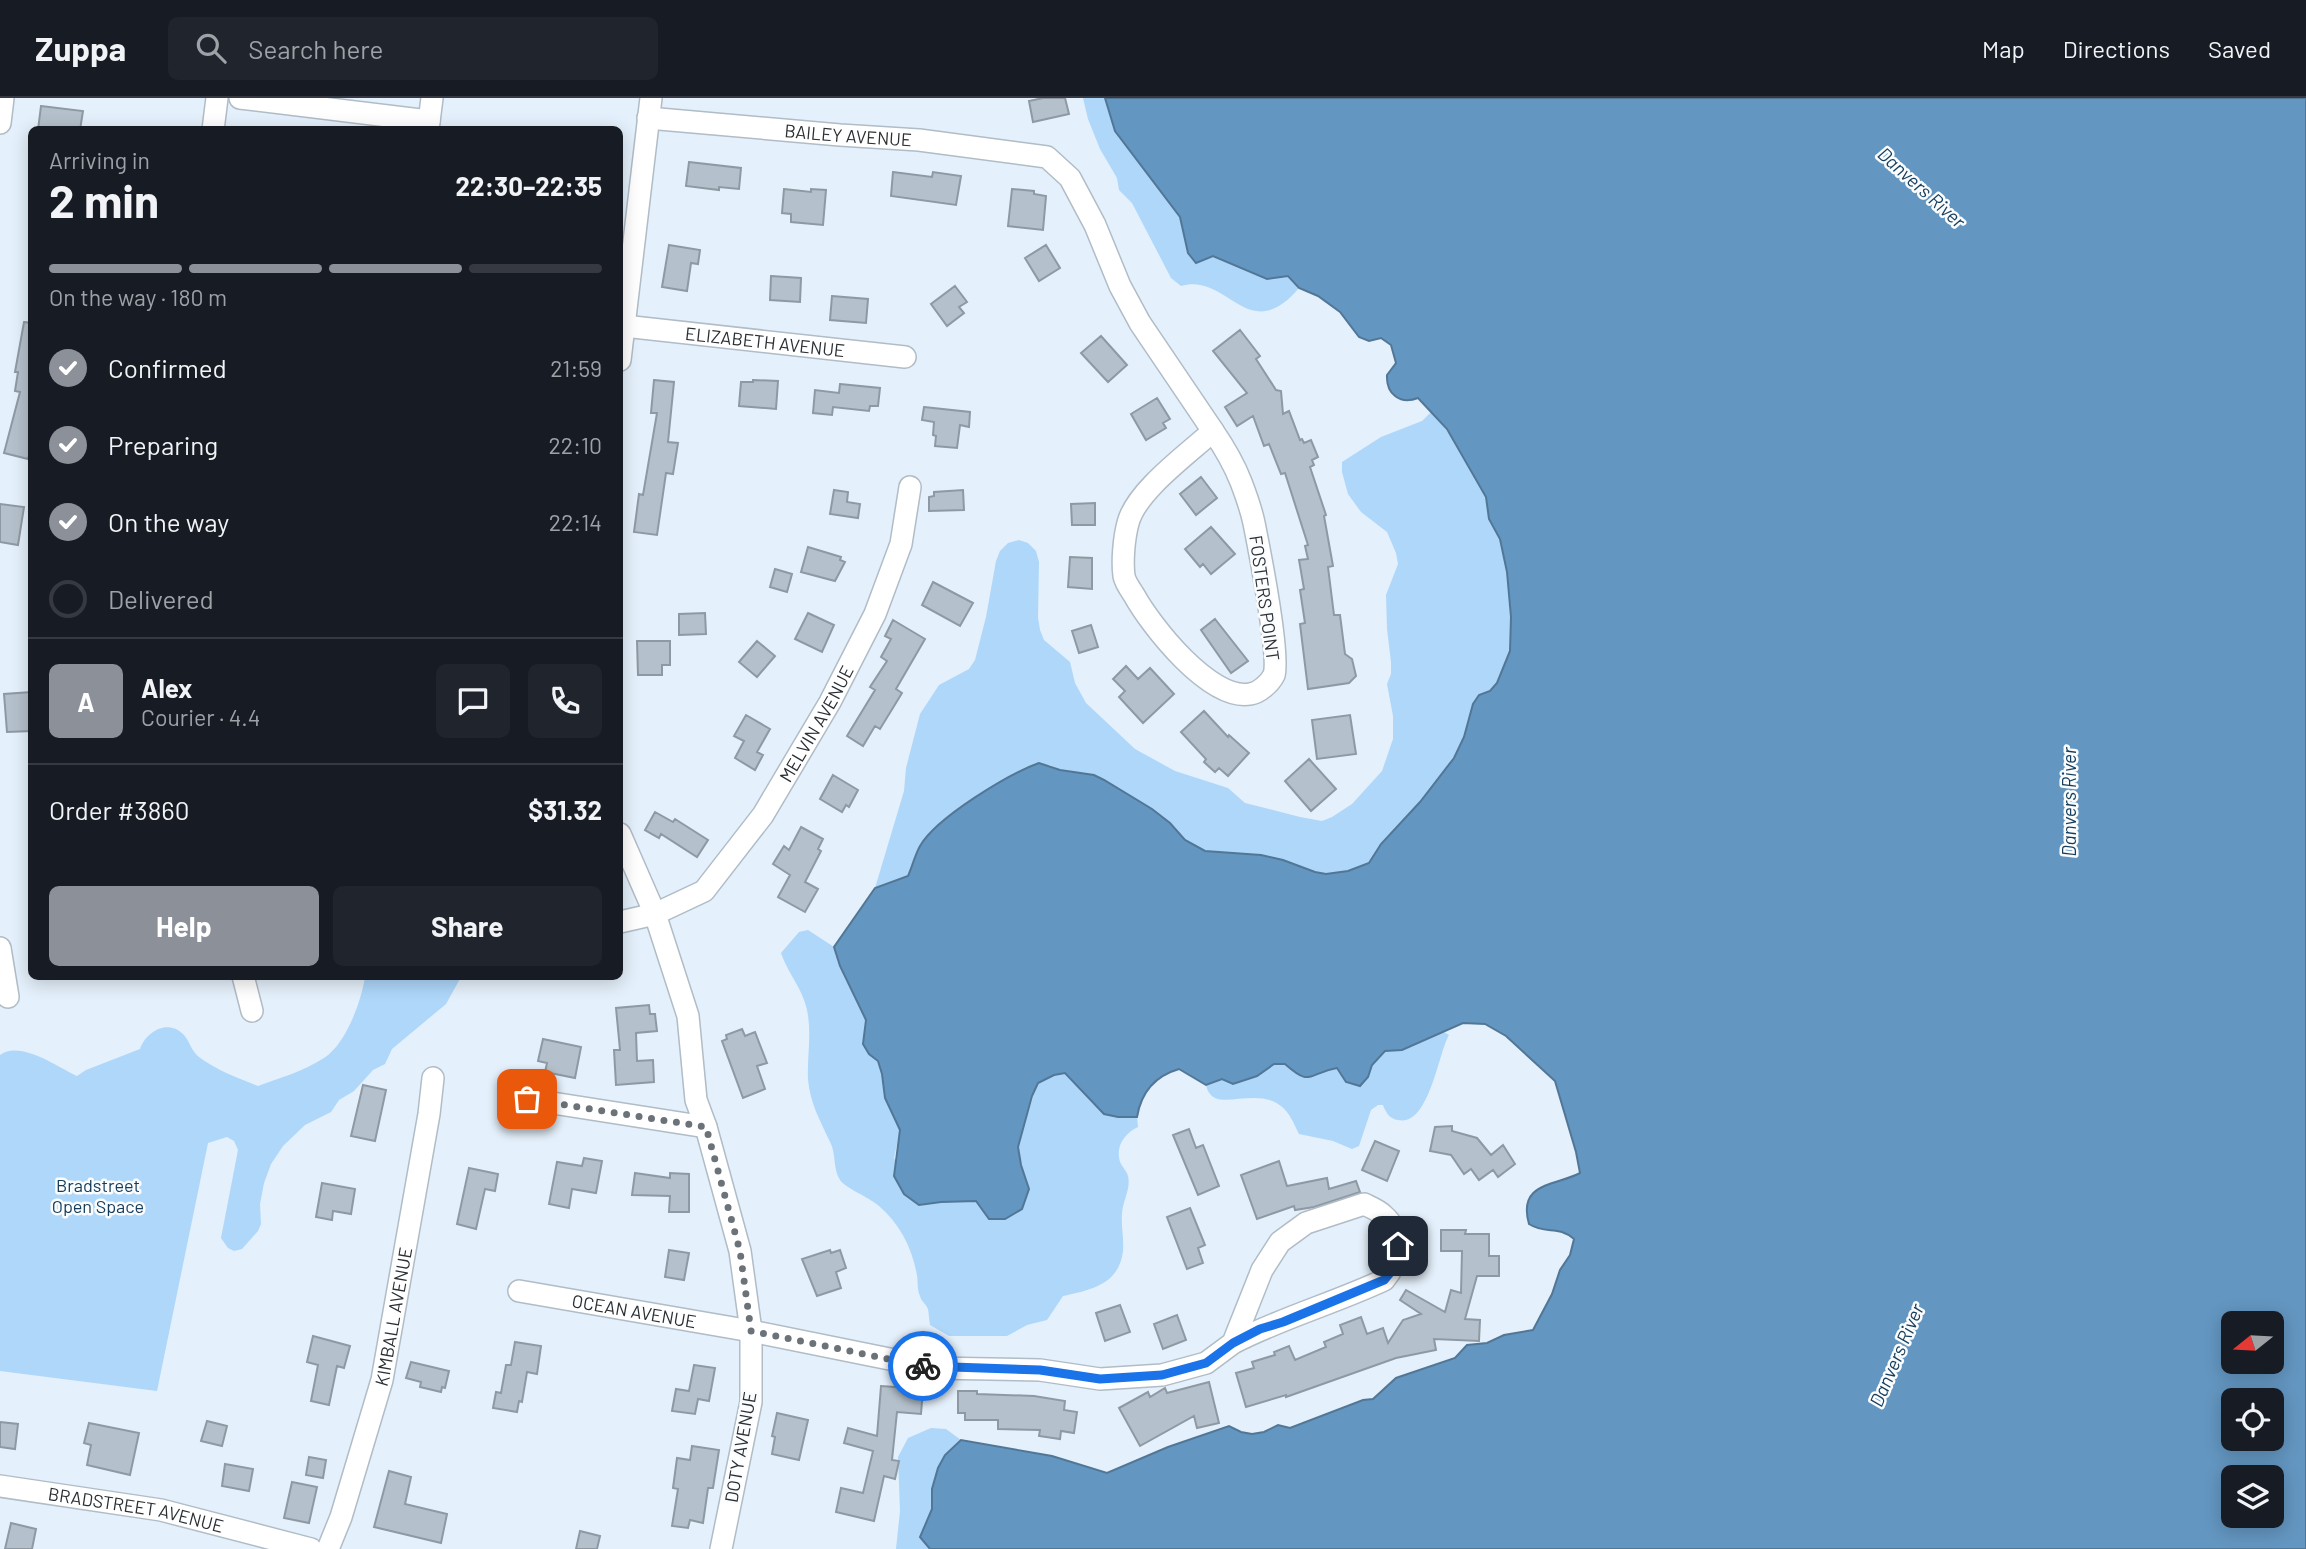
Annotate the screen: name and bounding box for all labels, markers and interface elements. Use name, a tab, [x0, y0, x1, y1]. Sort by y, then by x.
search box	[168, 17, 658, 80]
text: Zuppa	[35, 28, 126, 68]
icon: search	[192, 29, 230, 67]
text: Search here	[248, 33, 383, 64]
text: Map	[1982, 34, 2025, 63]
text: Directions	[2063, 34, 2170, 63]
text: Saved	[2208, 34, 2271, 63]
street label: BAILEY AVENUE	[784, 119, 913, 151]
water label: Danvers River	[1874, 142, 1971, 233]
text: Arriving in	[49, 146, 150, 174]
text: 22:30–22:35	[456, 170, 602, 201]
text: 2 min	[49, 172, 159, 227]
text: On the way · 180 m	[49, 283, 227, 311]
street label: ELIZABETH AVENUE	[684, 322, 846, 361]
icon: check	[49, 349, 87, 387]
text: Confirmed	[108, 352, 227, 383]
text: 21:59	[550, 354, 602, 382]
icon: check	[49, 426, 87, 464]
text: Preparing	[108, 429, 218, 460]
text: 22:10	[549, 431, 602, 459]
icon: check	[49, 503, 87, 541]
text: On the way	[108, 506, 229, 537]
text: 22:14	[549, 508, 602, 536]
street label: FOSTERS POINT	[1245, 534, 1285, 662]
text: Delivered	[108, 583, 214, 614]
street label: MELVIN AVENUE	[774, 662, 858, 786]
button: chat	[436, 664, 510, 738]
button: phone	[528, 664, 602, 738]
text: Alex	[141, 672, 192, 703]
text: A	[77, 686, 95, 717]
text: Courier · 4.4	[141, 703, 260, 731]
water label: Danvers River	[2057, 746, 2080, 857]
text: Order #3860	[49, 794, 189, 825]
text: $31.32	[528, 794, 602, 825]
button: Help	[49, 886, 319, 966]
button: Share	[333, 886, 602, 966]
pin	[497, 1069, 557, 1129]
icon: bag	[508, 1080, 546, 1118]
park label: Bradstreet Open Space	[52, 1174, 144, 1217]
pin	[1368, 1216, 1428, 1276]
icon: home	[1379, 1227, 1417, 1265]
street label: KIMBALL AVENUE	[370, 1245, 416, 1389]
street label: OCEAN AVENUE	[570, 1289, 698, 1332]
water label: Danvers River	[1864, 1299, 1928, 1410]
north arrow	[2221, 1311, 2284, 1374]
map controls	[2221, 1311, 2284, 1528]
courier	[888, 1331, 958, 1401]
icon: bike	[904, 1347, 942, 1385]
button: locate	[2221, 1388, 2284, 1451]
street label: DOTY AVENUE	[719, 1390, 761, 1504]
button: layers	[2221, 1465, 2284, 1528]
street label: BRADSTREET AVENUE	[47, 1482, 226, 1537]

